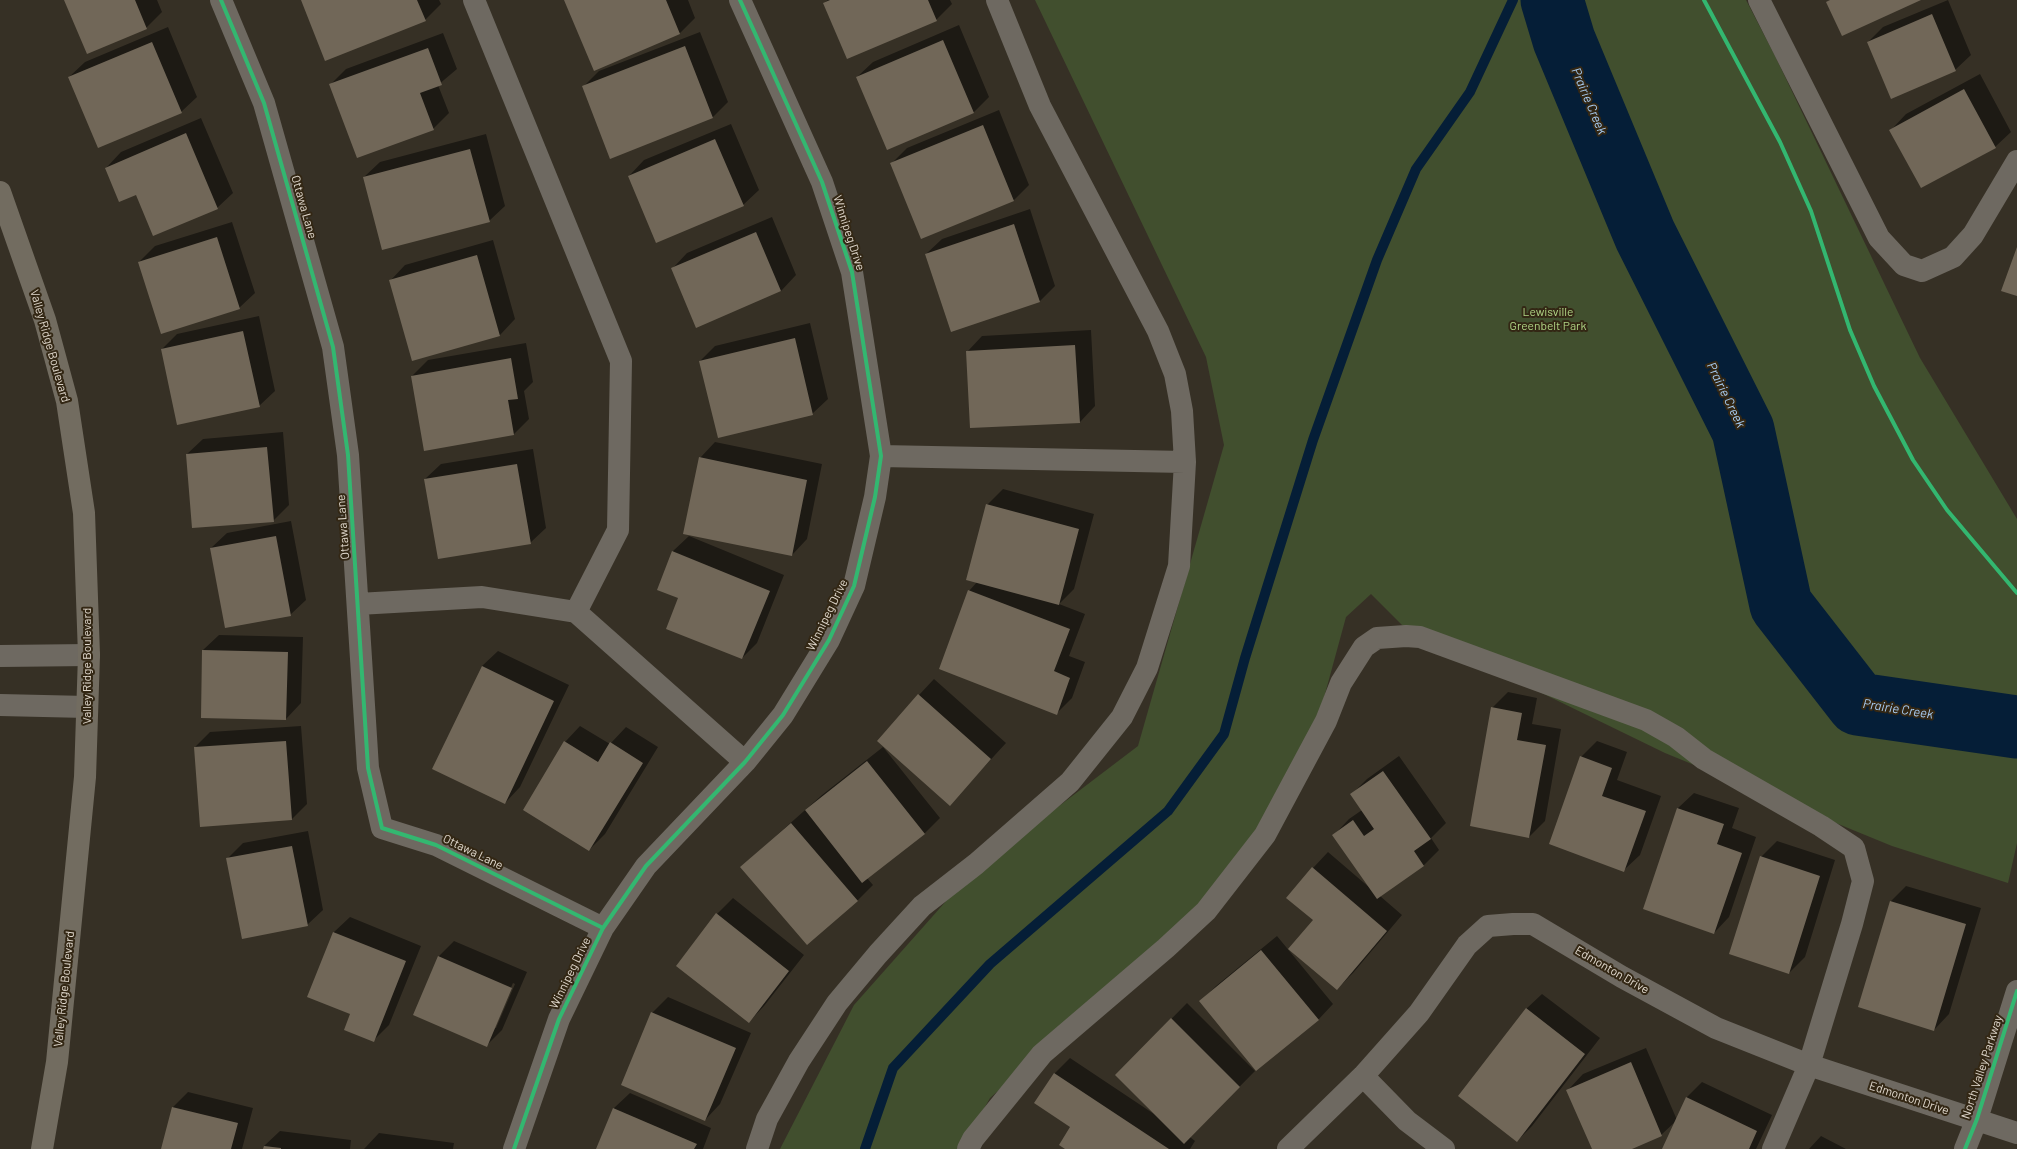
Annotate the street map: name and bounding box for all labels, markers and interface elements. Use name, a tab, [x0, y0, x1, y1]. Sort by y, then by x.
water label: Prairie Creek	[1568, 65, 1610, 137]
street label: Ottawa Lane	[288, 174, 320, 240]
street label: Winnipeg Drive	[830, 194, 868, 272]
street label: Valley Ridge Boulevard	[27, 288, 73, 404]
park label: Lewisville Greenbelt Park	[1510, 305, 1586, 333]
water label: Prairie Creek	[1703, 360, 1749, 430]
street label: Ottawa Lane	[334, 494, 352, 560]
street label: Winnipeg Drive	[803, 577, 851, 653]
street label: Valley Ridge Boulevard	[80, 608, 94, 724]
water label: Prairie Creek	[1862, 696, 1934, 722]
street label: Ottawa Lane	[441, 831, 505, 873]
street label: Valley Ridge Boulevard	[51, 930, 77, 1048]
street label: Winnipeg Drive	[546, 935, 594, 1011]
street label: Edmonton Drive	[1572, 943, 1652, 997]
street label: North Valley Parkway	[1958, 1013, 2006, 1121]
street label: Edmonton Drive	[1867, 1078, 1951, 1118]

